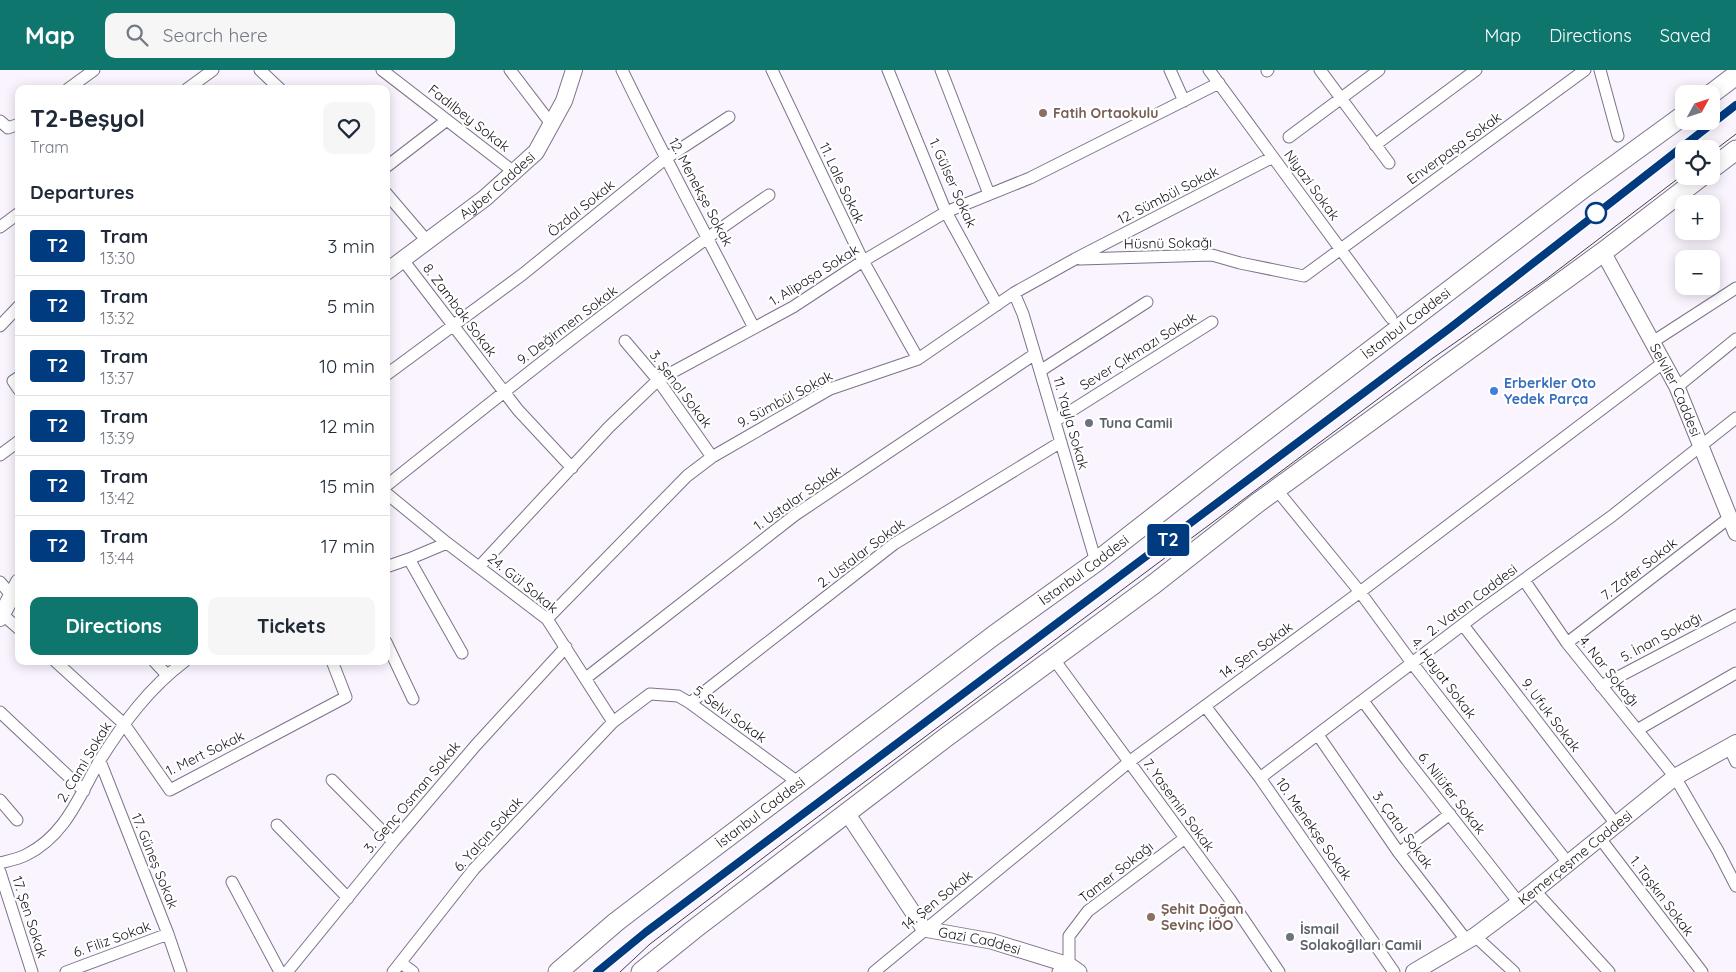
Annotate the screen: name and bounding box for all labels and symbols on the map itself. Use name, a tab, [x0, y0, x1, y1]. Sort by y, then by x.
street label: Fadılbey Sokak	[425, 81, 513, 155]
north arrow	[1675, 85, 1720, 130]
place label: Fatih Ortaokulu	[1053, 104, 1159, 122]
marker: Fatih Ortaokulu	[1037, 107, 1049, 119]
street label: Enverpaşa Sokak	[1403, 108, 1505, 188]
street label: 12. Menekşe Sokak	[665, 135, 737, 249]
street label: 1. Gülser Sokak	[925, 136, 981, 230]
street label: 11. Lale Sokak	[815, 140, 869, 226]
street label: Niyazi Sokak	[1280, 146, 1344, 224]
street label: Ayber Caddesi	[456, 148, 539, 223]
street label: 12. Sümbül Sokak	[1114, 162, 1222, 228]
street label: Özdal Sokak	[544, 176, 618, 240]
unlabelled marker	[1585, 202, 1607, 224]
street label: Hüsnü Sokağı	[1124, 233, 1212, 253]
street label: 1. Alipaşa Sokak	[766, 240, 862, 310]
street label: 8. Zambak Sokak	[419, 260, 501, 360]
street label: 9. Değirmen Sokak	[513, 281, 621, 369]
street label: İstanbul Caddesi	[1358, 284, 1454, 363]
street label: Sever Çıkmazı Sokak	[1076, 308, 1200, 394]
street label: Selviler Caddesi	[1646, 340, 1705, 439]
street label: 3. Şenol Sokak	[646, 347, 716, 431]
street label: 9. Sümbül Sokak	[734, 366, 836, 432]
street label: 11. Yayla Sokak	[1049, 374, 1093, 472]
place label: Erberkler Oto Yedek Parça	[1504, 374, 1596, 408]
marker: Erberkler Oto Yedek Parça	[1488, 385, 1500, 397]
place label: Tuna Camii	[1099, 414, 1172, 432]
marker: Tuna Camii	[1083, 417, 1095, 429]
street label: 1. Ustalar Sokak	[750, 461, 844, 535]
street label: 2. Ustalar Sokak	[814, 514, 908, 592]
line badge: T2	[1146, 524, 1190, 556]
street label: İstanbul Caddesi	[1035, 531, 1132, 609]
street label: 7. Zafer Sokak	[1597, 534, 1681, 604]
street label: 24. Gül Sokak	[484, 549, 562, 617]
street label: 2. Vatan Caddesi	[1423, 560, 1521, 640]
street label: 5. İnan Sokağı	[1617, 608, 1705, 666]
street label: 14. Şen Sokak	[1216, 617, 1296, 683]
street label: 4. Nar Sokağı	[1575, 632, 1643, 710]
street label: 4. Hayat Sokak	[1408, 634, 1480, 722]
street label: 9. Ufuk Sokak	[1517, 675, 1585, 755]
street label: 5. Selvi Sokak	[690, 681, 770, 747]
street label: 2. Cami Sokak	[53, 718, 115, 806]
street label: 1. Mert Sokak	[163, 726, 247, 780]
street label: 3. Genç Osman Sokak	[360, 737, 464, 857]
street label: 6. Nilüfer Sokak	[1414, 748, 1490, 838]
street label: 7. Yasemin Sokak	[1139, 755, 1219, 855]
street label: İstanbul Caddesi	[712, 773, 809, 852]
street label: 10. Menekşe Sokak	[1272, 774, 1356, 884]
street label: 3. Çatal Sokak	[1369, 788, 1437, 872]
street label: 6. Yalçın Sokak	[450, 793, 526, 875]
street label: Kemerçeşme Caddesi	[1514, 806, 1636, 909]
street label: 17. Güneş Sokak	[128, 810, 182, 912]
street label: Tamer Sokağı	[1075, 837, 1157, 907]
street label: 1. Taşkın Sokak	[1626, 852, 1698, 940]
street label: 14. Şen Sokak	[898, 866, 976, 934]
street label: 17. Şen Sokak	[8, 874, 52, 960]
place label: Şehit Doğan Sevinç İÖO	[1161, 900, 1244, 934]
marker: Şehit Doğan Sevinç İÖO	[1145, 911, 1157, 923]
street label: 6. Filiz Sokak	[71, 917, 153, 961]
place label: İsmail Solakoğlları Camii	[1300, 920, 1422, 954]
street label: Gazi Caddesi	[937, 923, 1023, 959]
marker: İsmail Solakoğlları Camii	[1284, 931, 1296, 943]

